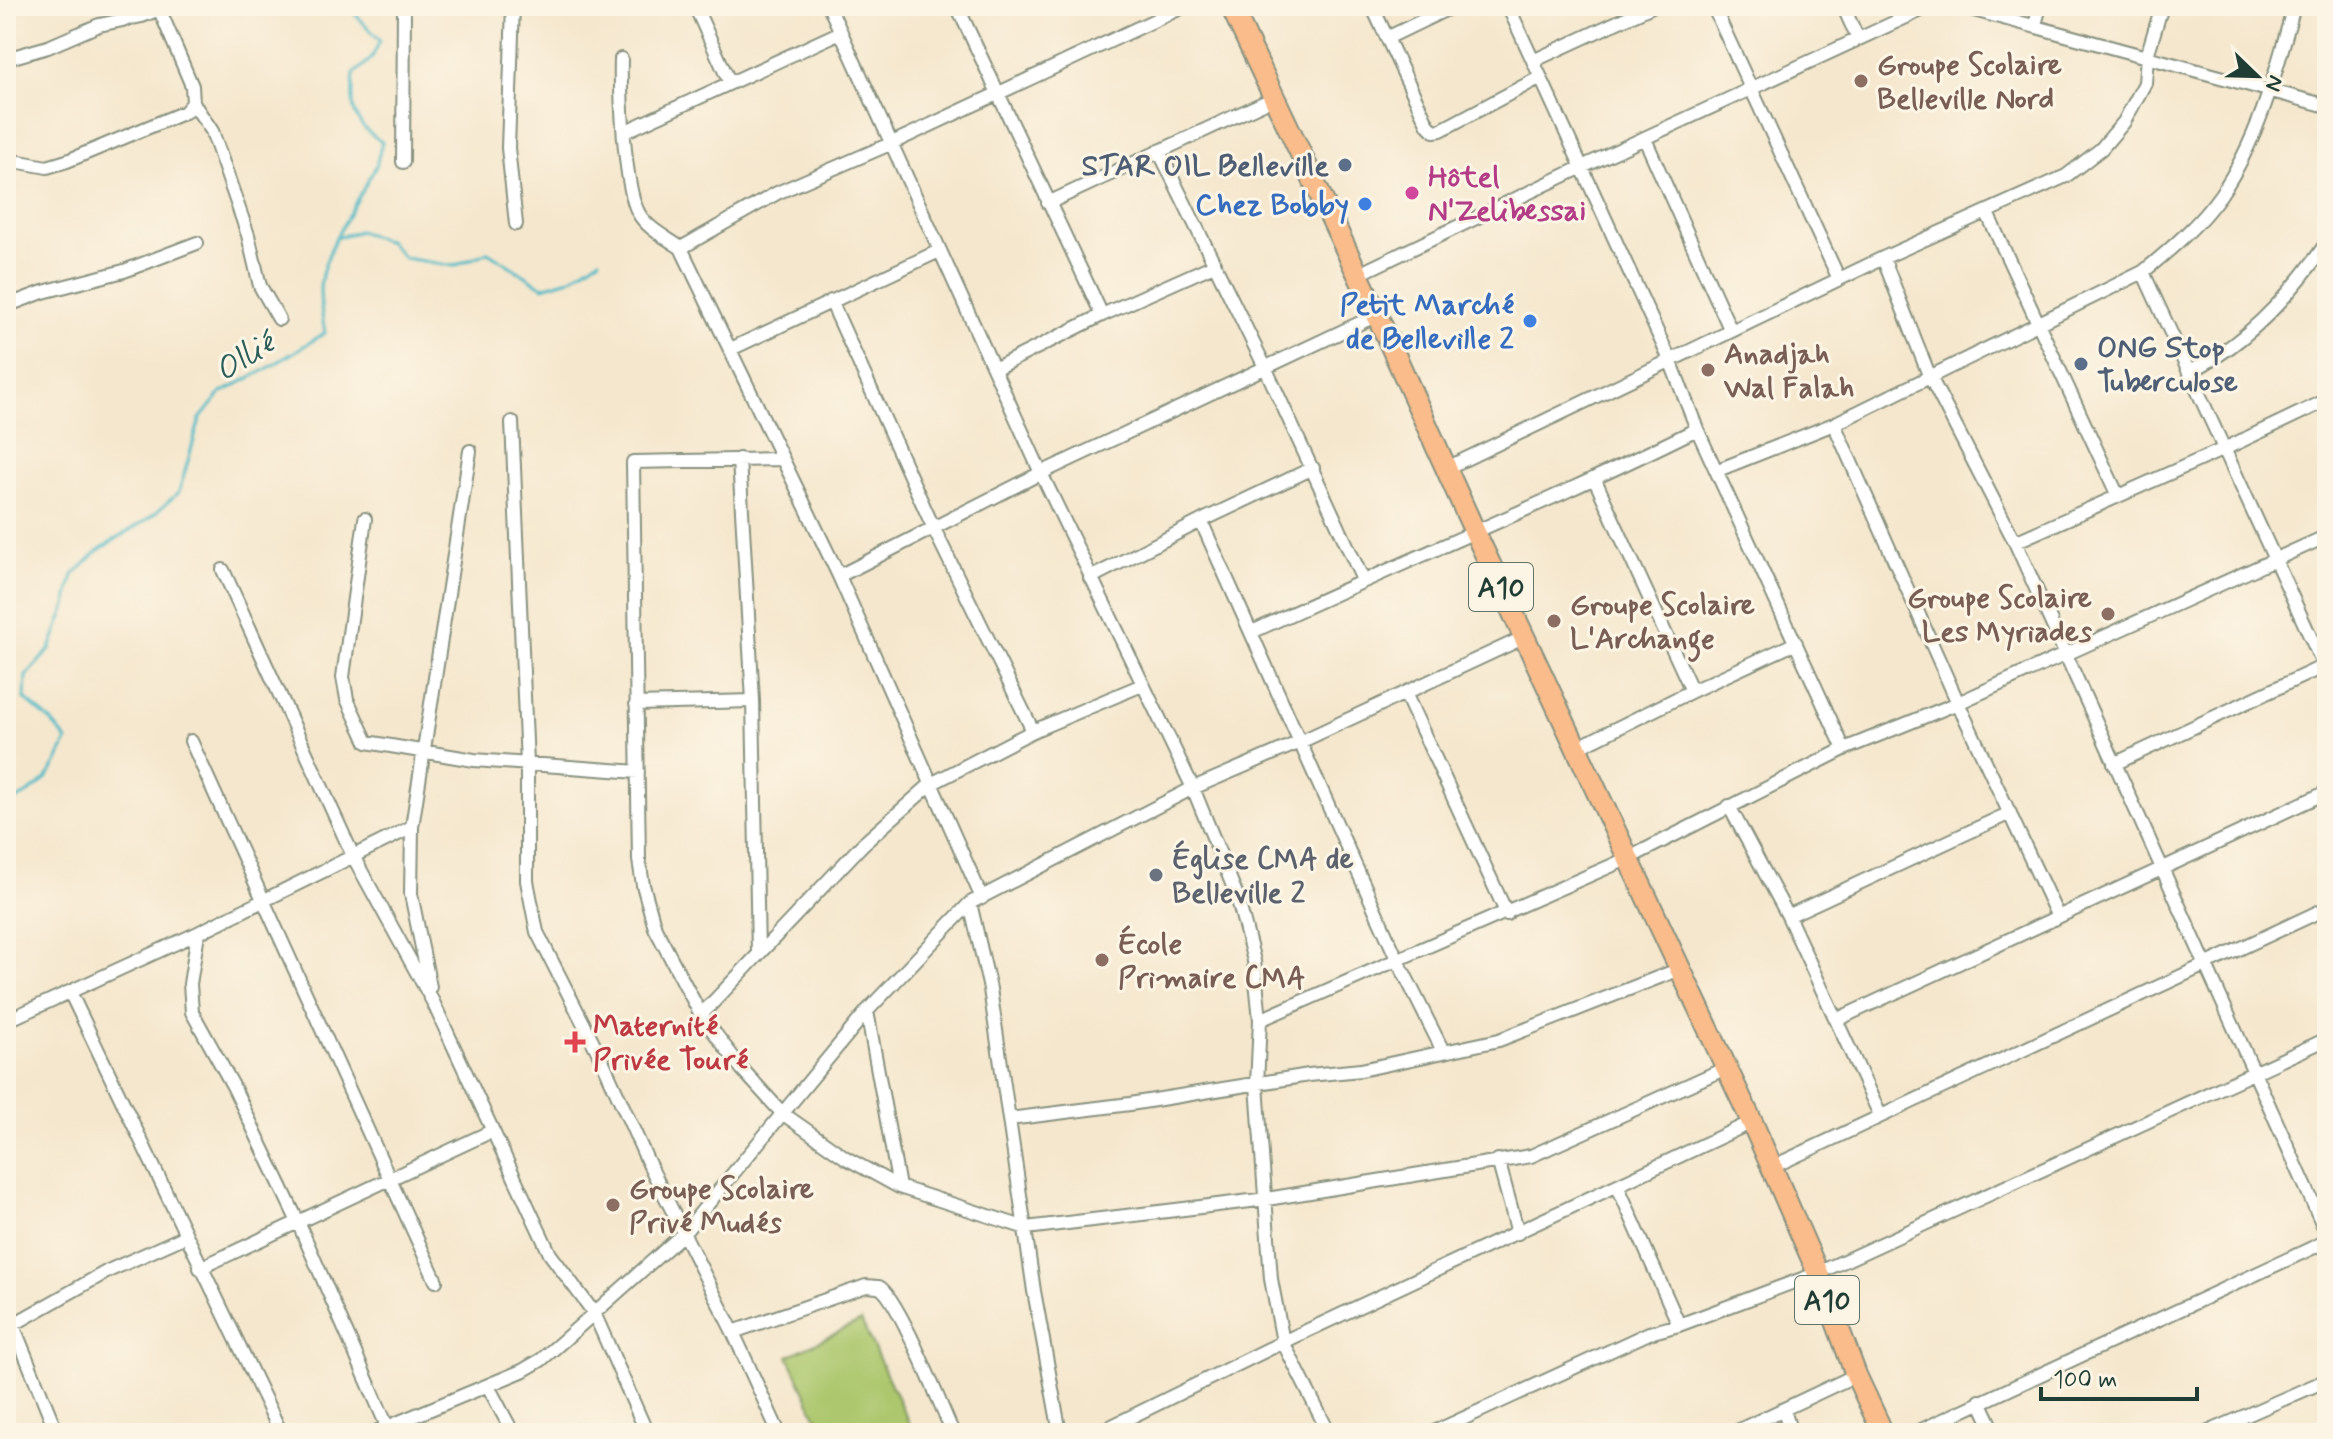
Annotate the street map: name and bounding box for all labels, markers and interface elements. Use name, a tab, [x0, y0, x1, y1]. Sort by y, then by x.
north arrow	[2217, 36, 2297, 116]
place label: Groupe Scolaire Belleville Nord	[1877, 46, 2062, 119]
text: N	[2258, 71, 2289, 95]
marker: Groupe Scolaire Belleville Nord	[1852, 72, 1870, 90]
place label: STAR OIL Belleville	[1081, 147, 1329, 186]
marker: STAR OIL Belleville	[1336, 156, 1354, 174]
place label: Hôtel N'Zelibessai	[1428, 158, 1586, 231]
marker: Hôtel N'Zelibessai	[1403, 184, 1421, 202]
place label: Chez Bobby	[1195, 186, 1349, 225]
marker: Chez Bobby	[1356, 195, 1374, 213]
place label: Petit Marché de Belleville 2	[1340, 286, 1515, 359]
marker: Petit Marché de Belleville 2	[1521, 312, 1539, 330]
water label: Ollié	[207, 321, 286, 392]
place label: ONG Stop Tuberculose	[2097, 329, 2238, 402]
place label: Anadjah Wal Falah	[1723, 335, 1854, 408]
marker: ONG Stop Tuberculose	[2072, 355, 2090, 373]
marker: Anadjah Wal Falah	[1699, 361, 1717, 379]
road number: A10	[1469, 563, 1533, 611]
place label: Groupe Scolaire Les Myriades	[1907, 579, 2093, 652]
place label: Groupe Scolaire L'Archange	[1570, 586, 1755, 663]
marker: Groupe Scolaire Les Myriades	[2099, 605, 2117, 623]
marker: Groupe Scolaire L'Archange	[1545, 612, 1563, 630]
place label: Église CMA de Belleville 2	[1172, 840, 1354, 913]
marker: Église CMA de Belleville 2	[1147, 866, 1165, 884]
place label: École Primaire CMA	[1118, 925, 1305, 998]
marker: École Primaire CMA	[1093, 951, 1111, 969]
place label: Maternité Privée Touré	[593, 1007, 749, 1080]
marker: Maternité Privée Touré	[564, 1031, 586, 1053]
place label: Groupe Scolaire Privé Mudés	[629, 1170, 814, 1243]
marker: Groupe Scolaire Privé Mudés	[604, 1196, 622, 1214]
road number: A10	[1795, 1276, 1859, 1324]
scale bar	[2041, 1351, 2197, 1401]
text: 100 m	[2053, 1365, 2117, 1396]

